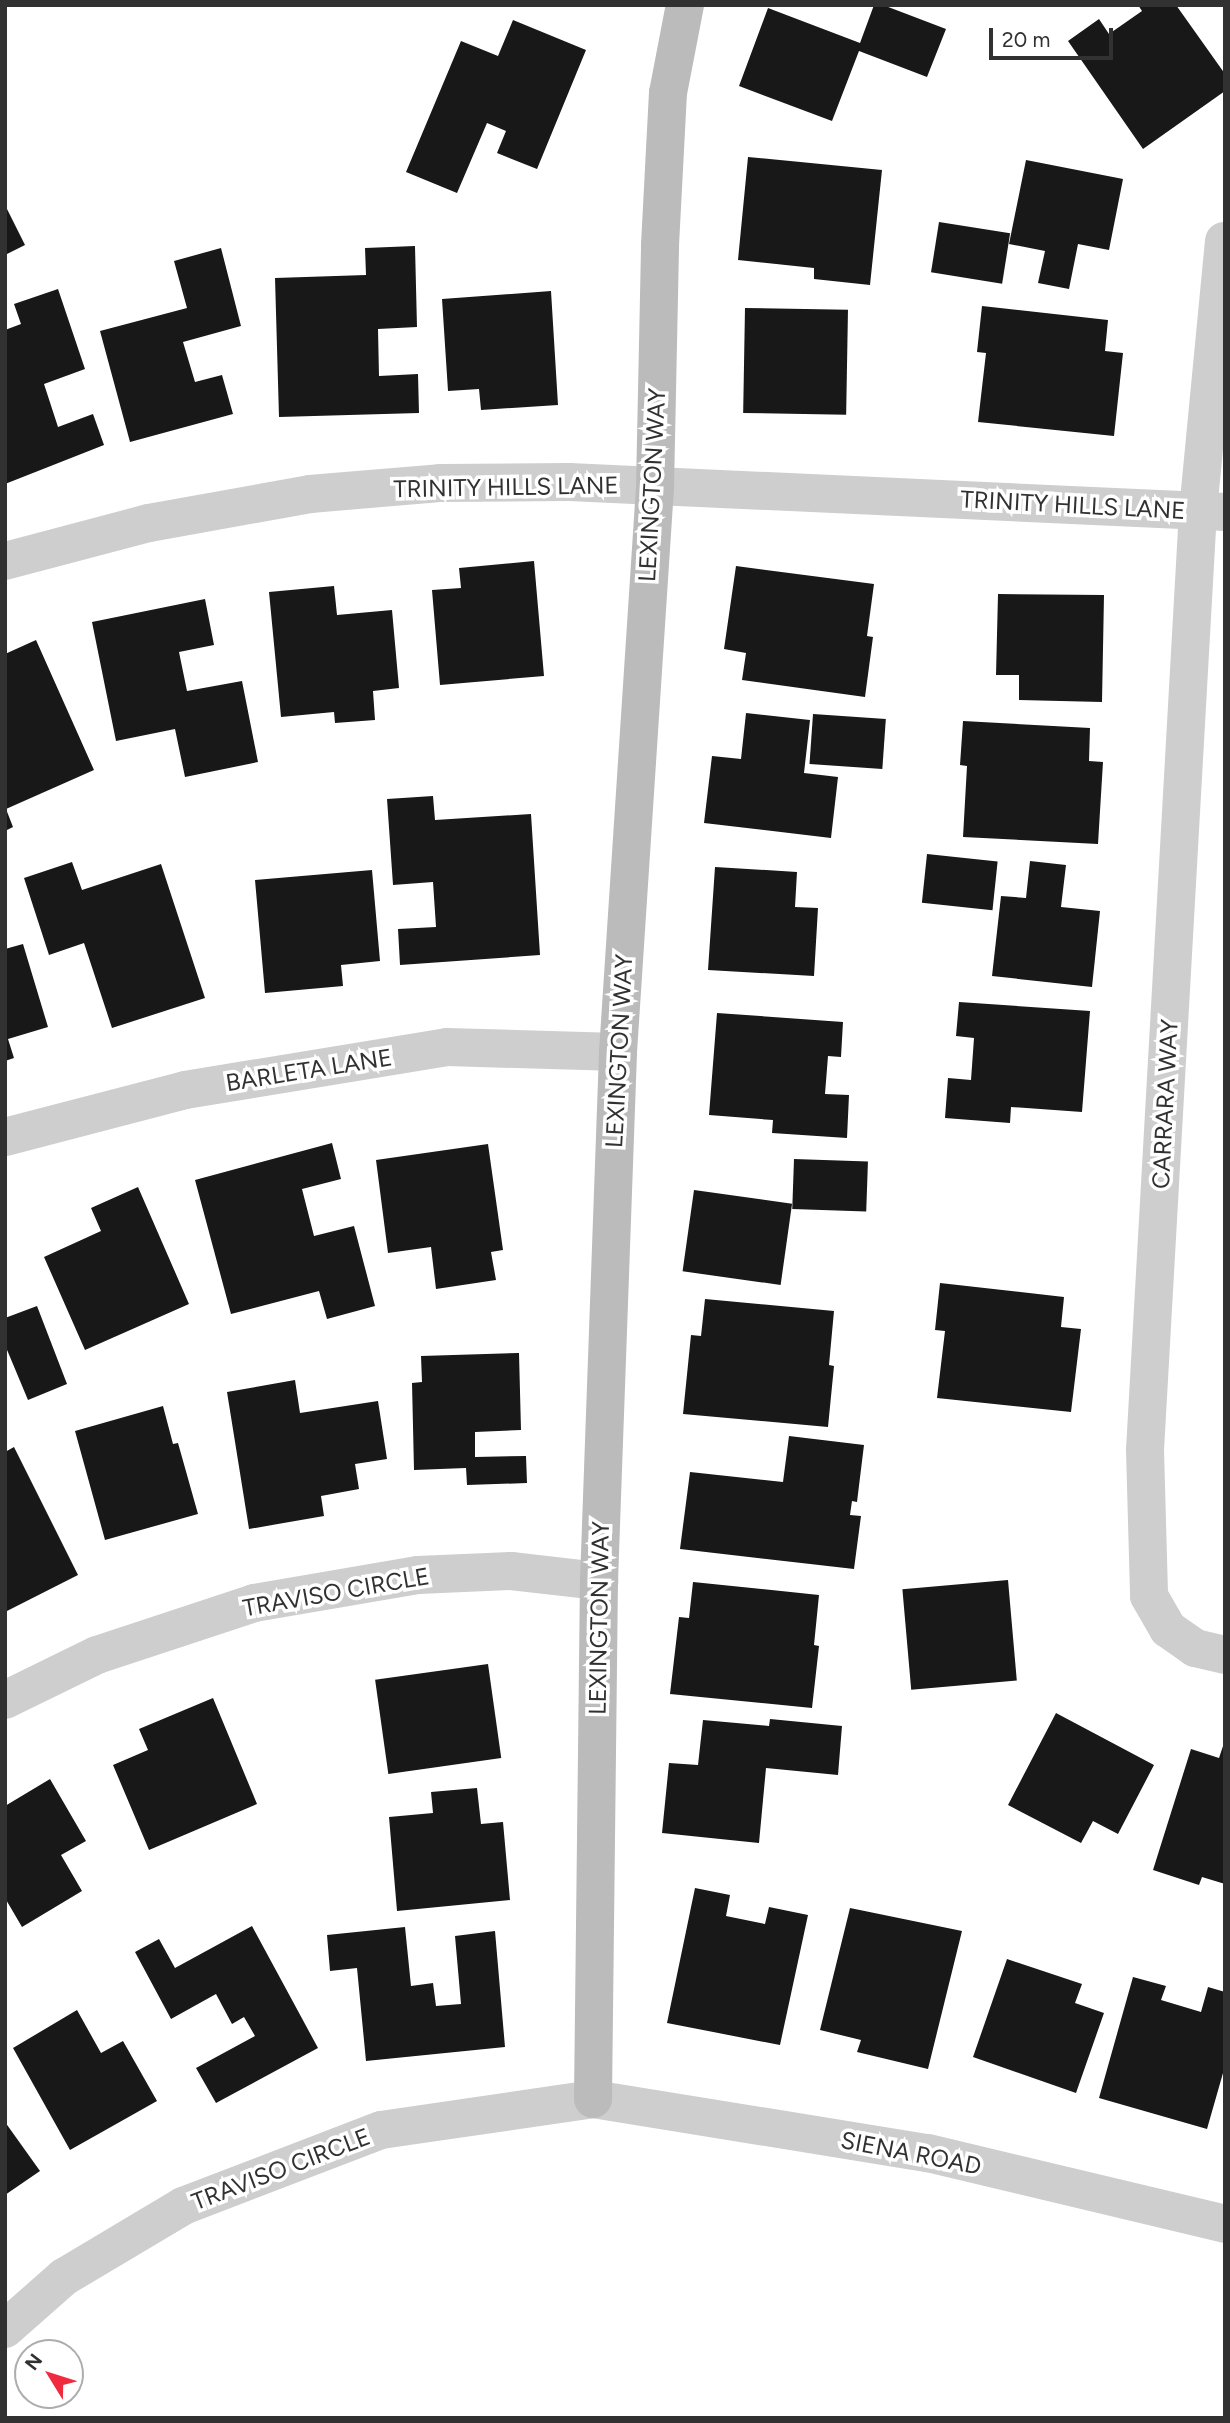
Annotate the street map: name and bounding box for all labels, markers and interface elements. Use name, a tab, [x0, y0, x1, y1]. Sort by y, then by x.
scale bar	[992, 14, 1116, 58]
text: 20 m	[1002, 27, 1050, 52]
street label: LEXINGTON WAY	[633, 387, 671, 583]
street label: TRINITY HILLS LANE	[393, 471, 619, 503]
street label: TRINITY HILLS LANE	[960, 485, 1186, 525]
street label: LEXINGTON WAY	[600, 953, 638, 1149]
street label: CARRARA WAY	[1146, 1018, 1184, 1190]
street label: BARLETA LANE	[224, 1043, 394, 1097]
street label: LEXINGTON WAY	[583, 1521, 615, 1715]
street label: TRAVISO CIRCLE	[241, 1561, 431, 1623]
street label: TRAVISO CIRCLE	[188, 2122, 374, 2216]
street label: SIENA ROAD	[838, 2125, 984, 2181]
north arrow	[14, 2339, 84, 2409]
text: N	[20, 2349, 47, 2375]

